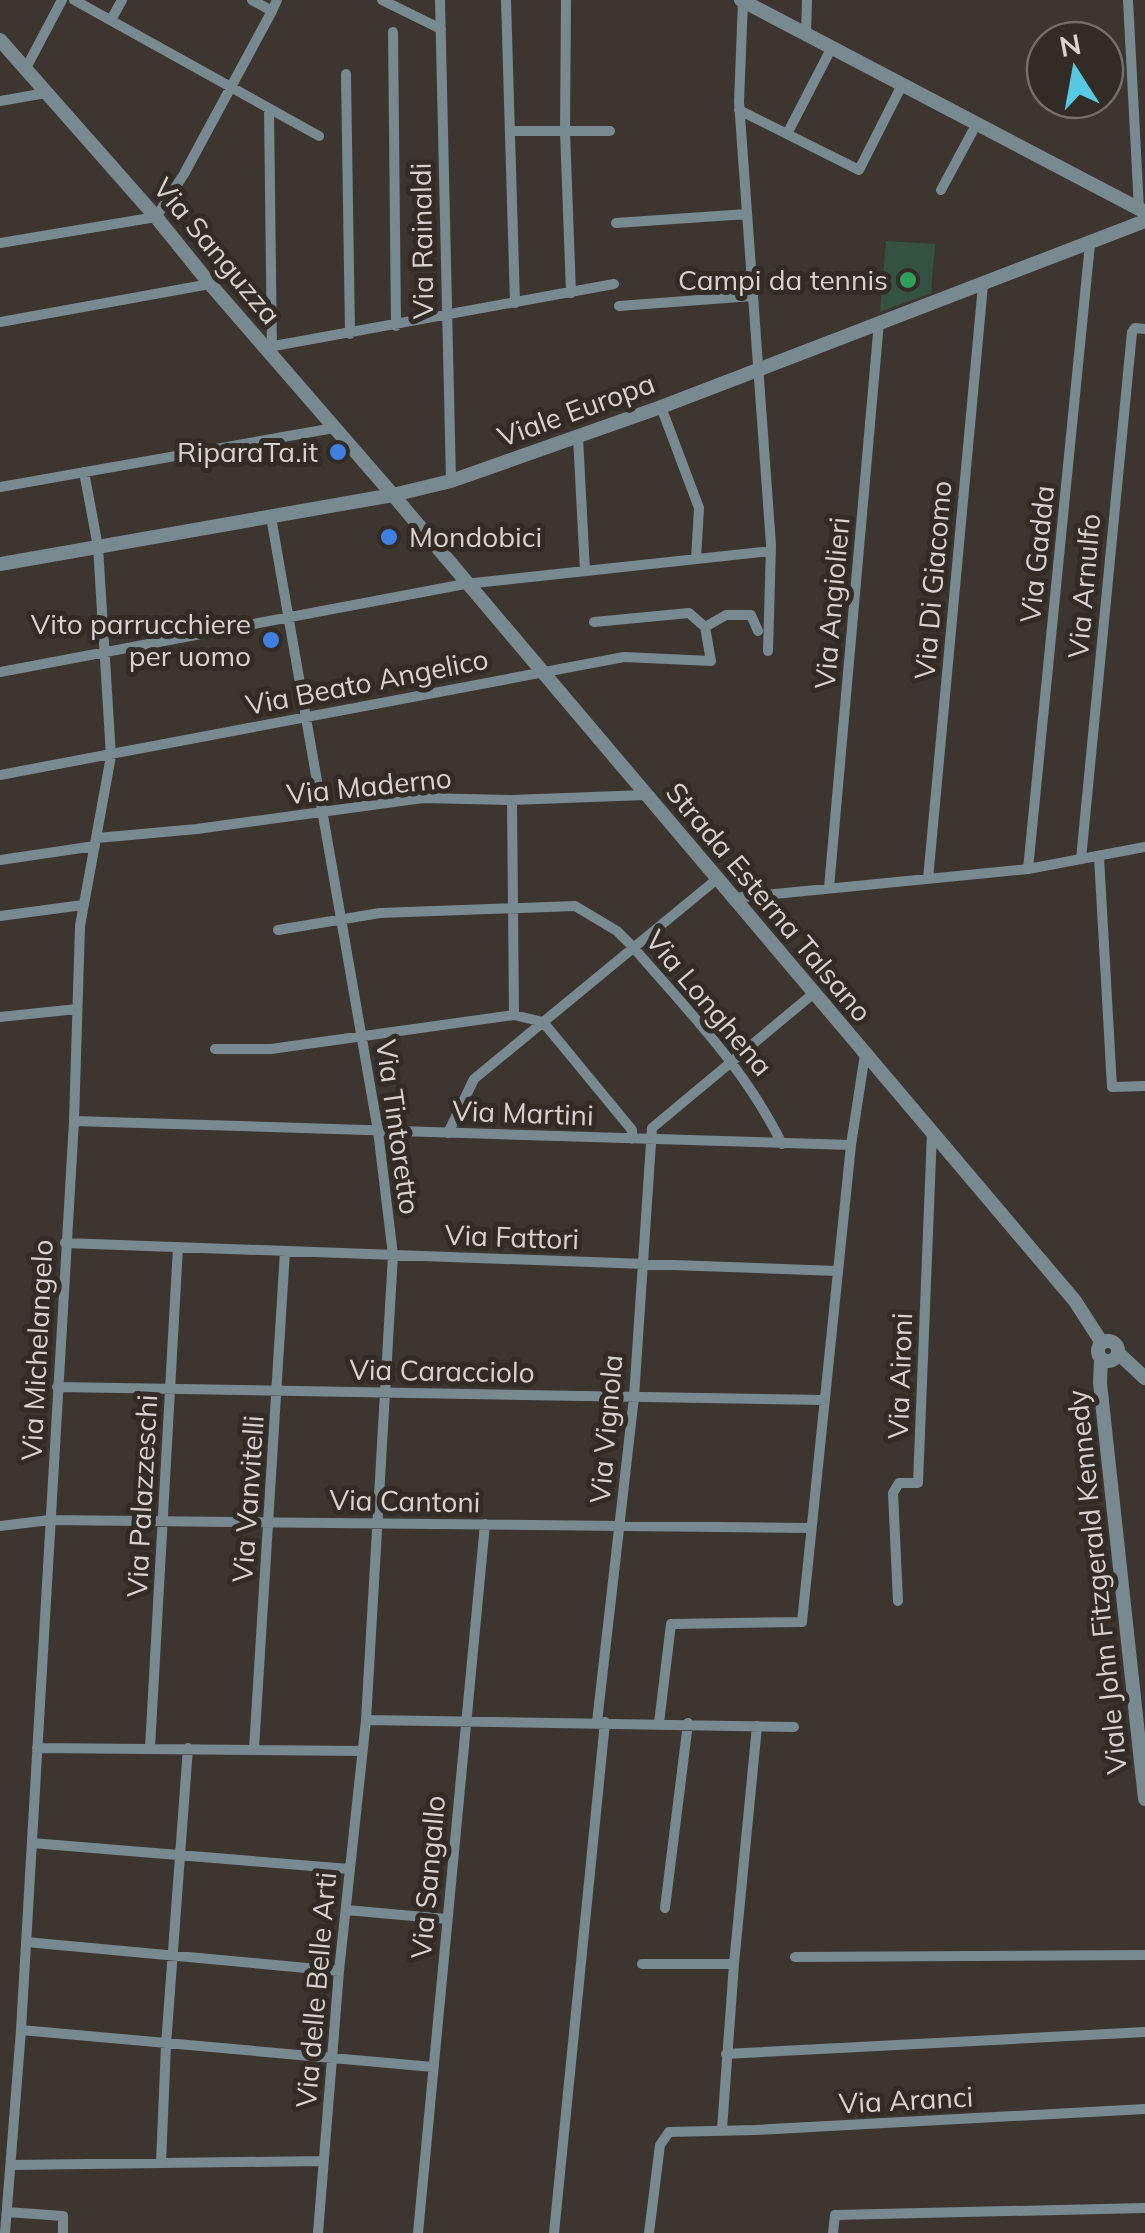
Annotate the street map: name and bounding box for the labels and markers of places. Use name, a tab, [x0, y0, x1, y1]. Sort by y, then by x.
place label: Campi da tennis	[678, 262, 888, 297]
marker: Campi da tennis	[897, 269, 919, 291]
place label: RiparaTa.it	[177, 434, 318, 469]
marker: RiparaTa.it	[327, 441, 349, 463]
place label: Mondobici	[409, 519, 542, 554]
marker: Mondobici	[378, 526, 400, 548]
place label: Vito parrucchiere per uomo	[31, 606, 251, 673]
marker: Vito parrucchiere per uomo	[260, 629, 282, 651]

